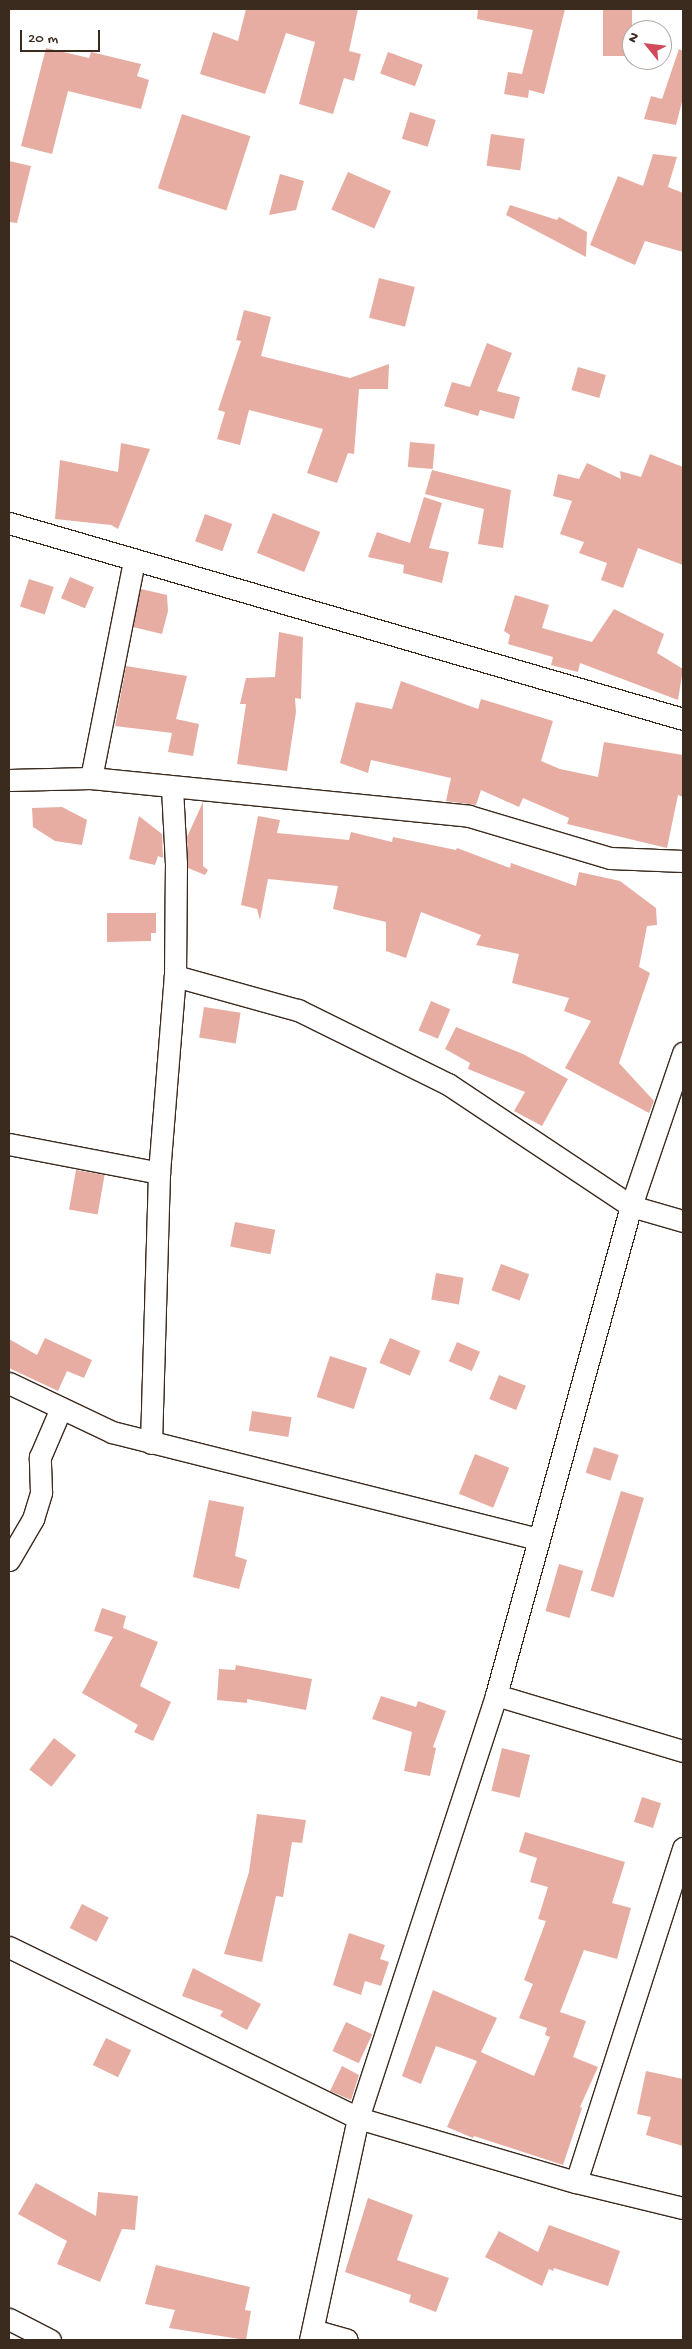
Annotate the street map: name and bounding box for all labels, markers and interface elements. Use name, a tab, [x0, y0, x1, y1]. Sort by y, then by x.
scale bar	[22, 20, 102, 52]
north arrow	[622, 20, 672, 70]
text: 20 m	[28, 30, 58, 48]
text: N	[625, 30, 644, 46]

